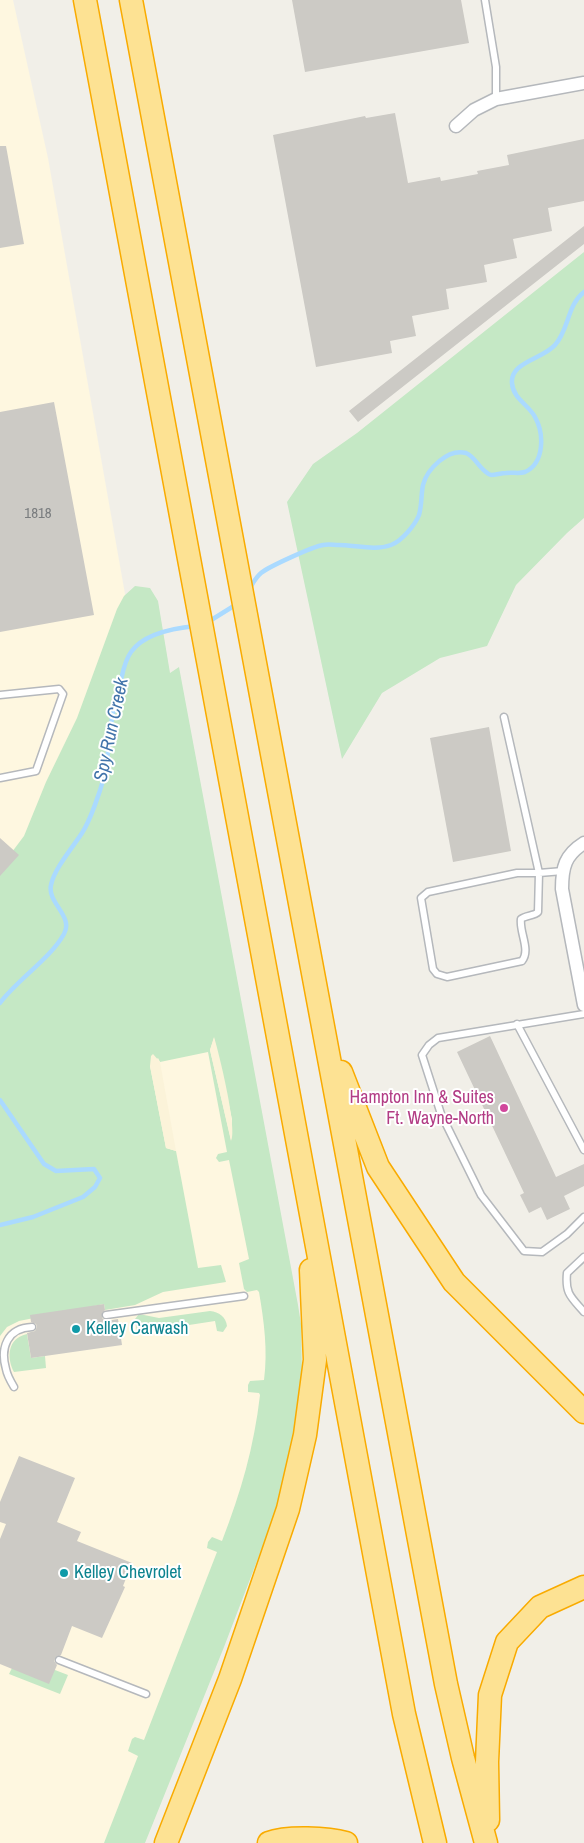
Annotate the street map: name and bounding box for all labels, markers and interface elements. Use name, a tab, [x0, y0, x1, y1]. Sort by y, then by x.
house number: 1818	[24, 505, 52, 523]
water label: Spy Run Creek	[90, 676, 134, 784]
place label: Hampton Inn & Suites Ft. Wayne-North	[350, 1087, 494, 1130]
marker: Hampton Inn & Suites Ft. Wayne-North	[498, 1102, 510, 1114]
place label: Kelley Carwash	[86, 1318, 189, 1340]
marker: Kelley Carwash	[70, 1323, 82, 1335]
place label: Kelley Chevrolet	[74, 1562, 181, 1584]
marker: Kelley Chevrolet	[58, 1567, 70, 1579]

